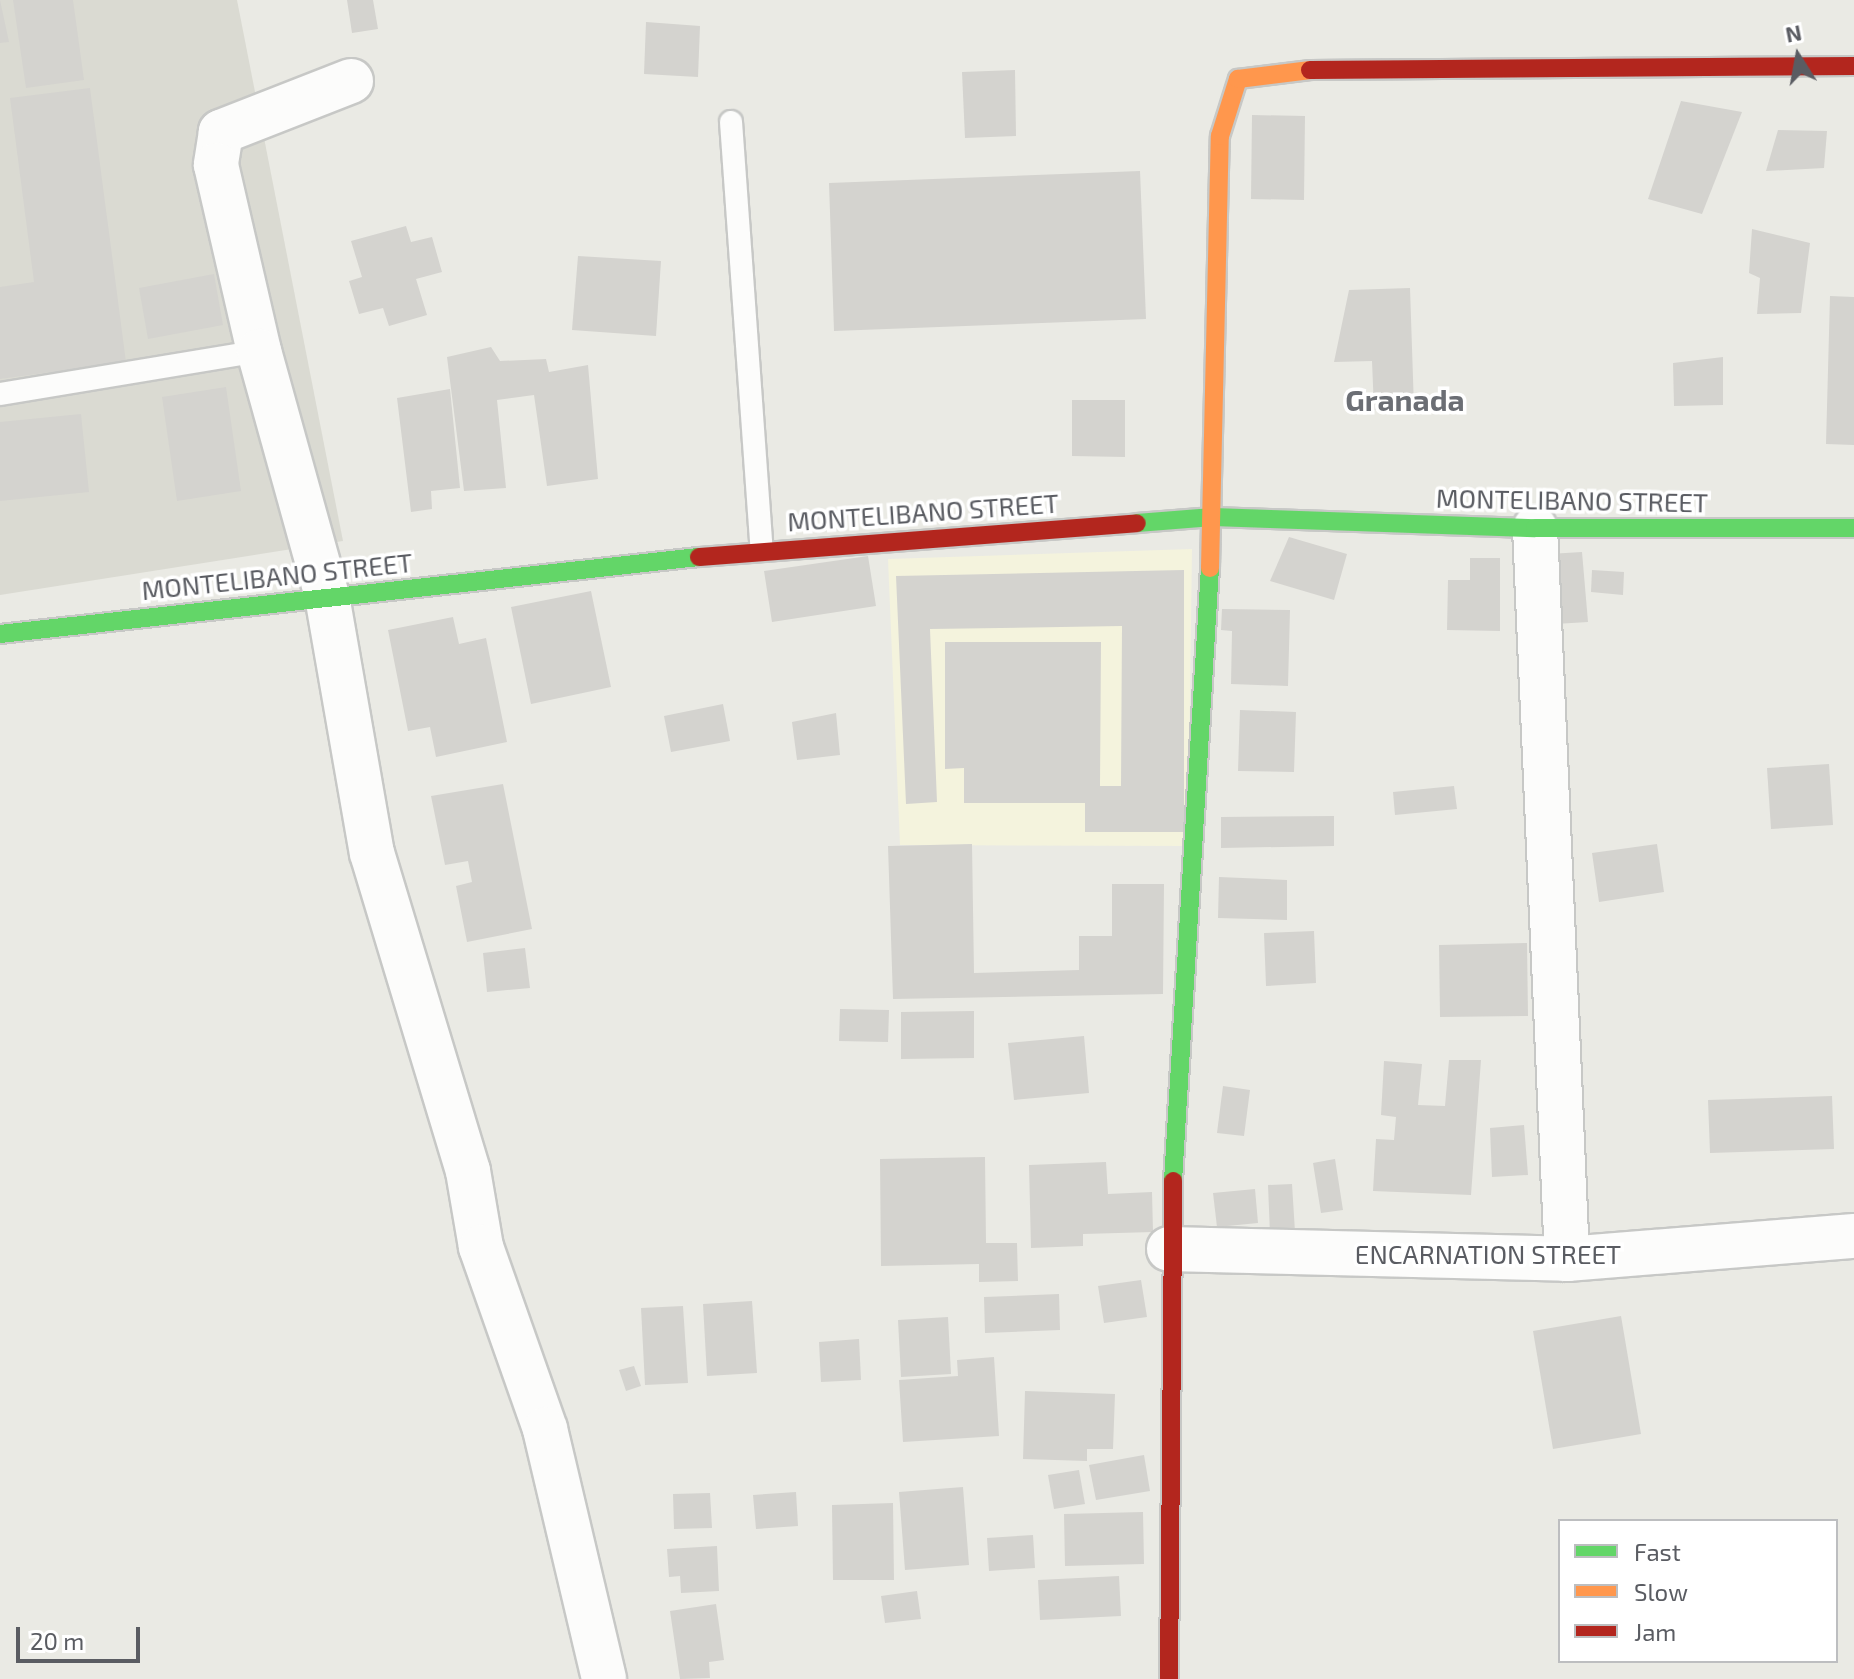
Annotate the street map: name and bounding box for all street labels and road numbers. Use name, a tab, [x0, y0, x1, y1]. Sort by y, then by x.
street label: MONTELIBANO STREET	[1436, 482, 1708, 518]
street label: MONTELIBANO STREET	[786, 487, 1060, 537]
street label: MONTELIBANO STREET	[140, 546, 414, 606]
street label: ENCARNATION STREET	[1355, 1238, 1621, 1270]

